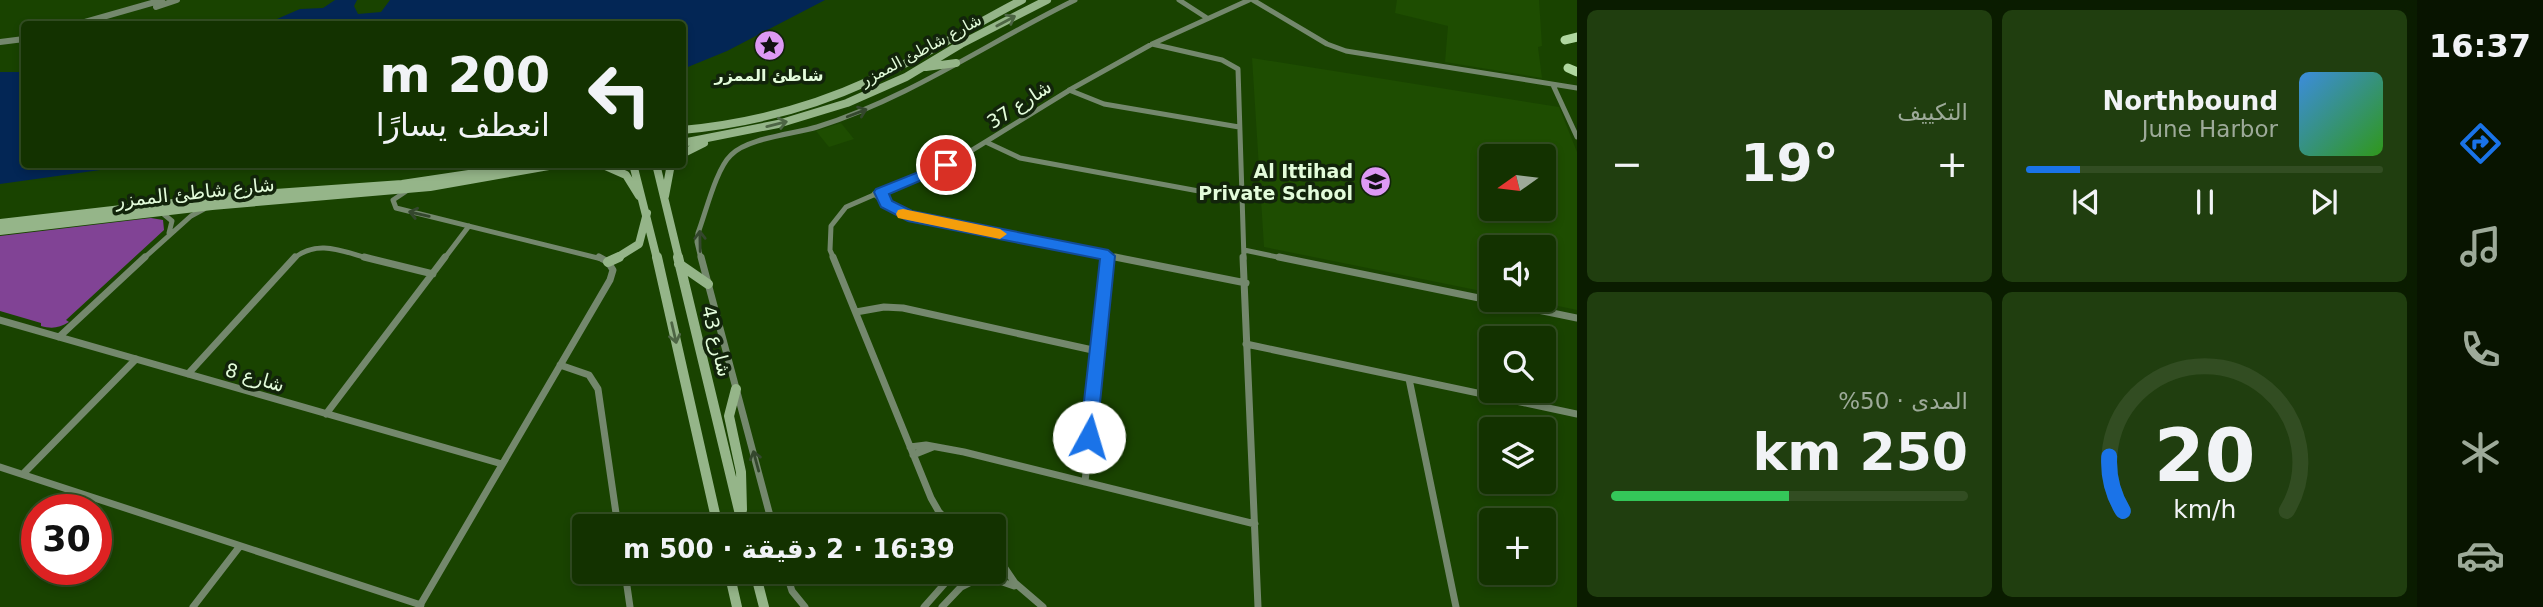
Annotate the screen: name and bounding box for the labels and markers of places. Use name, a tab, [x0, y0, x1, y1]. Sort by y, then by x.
place icon: شاطئ الممزر	[752, 29, 786, 63]
place label: شاطئ الممزر	[713, 66, 824, 85]
pin	[916, 135, 976, 195]
place label: Al Ittihad Private School	[1198, 160, 1353, 204]
school or university icon: Al Ittihad Private School	[1359, 165, 1393, 199]

